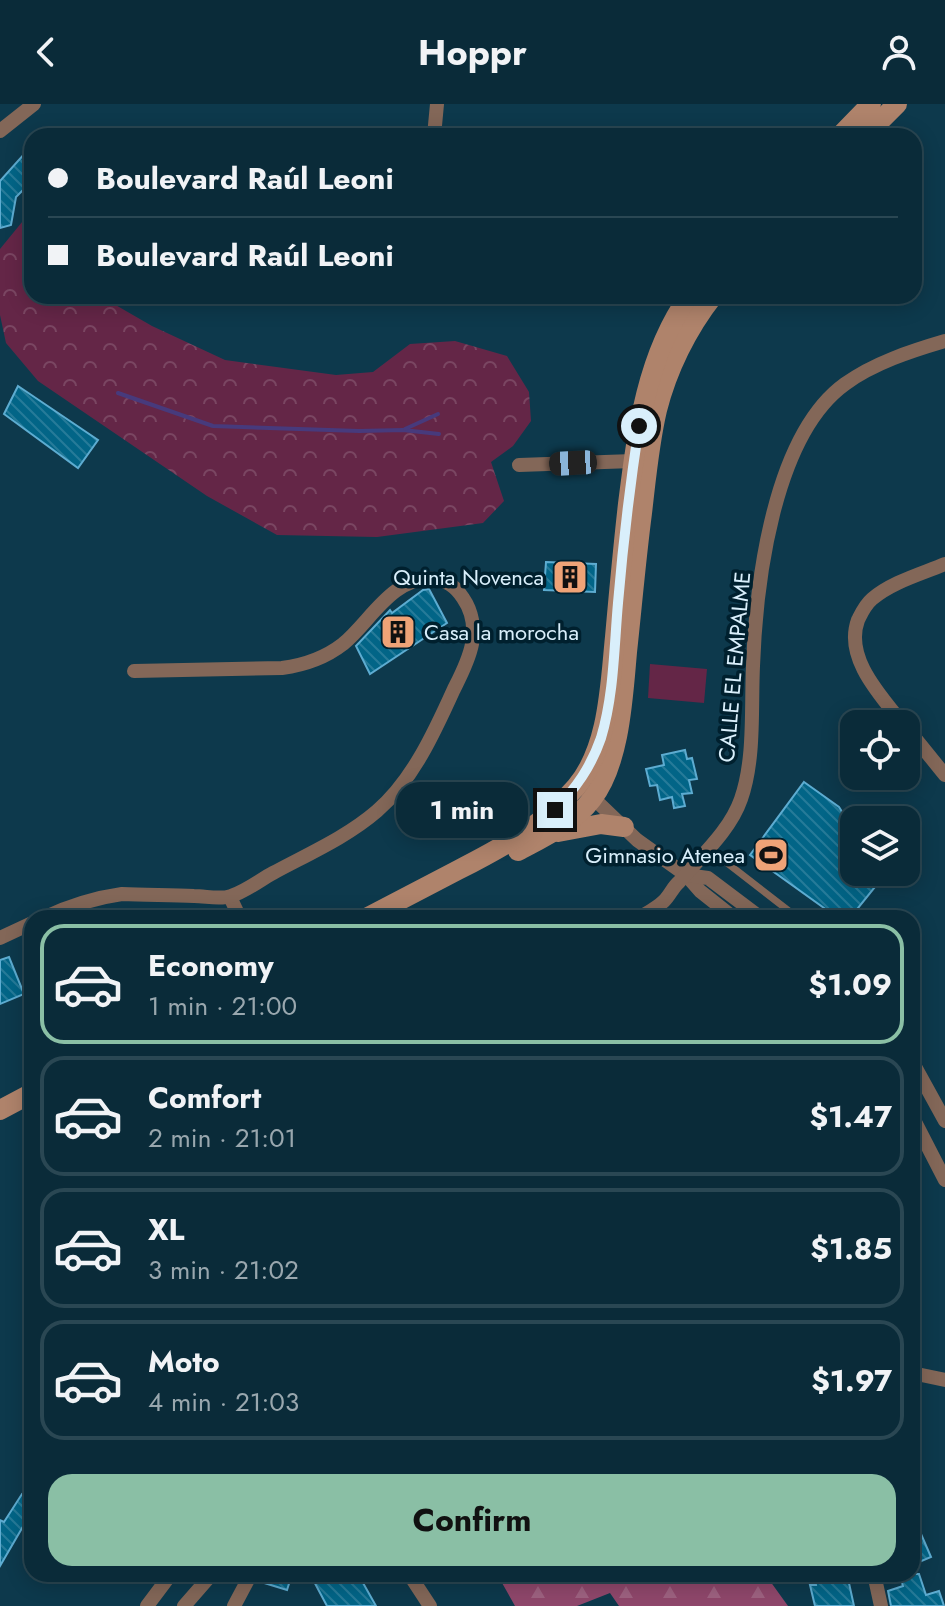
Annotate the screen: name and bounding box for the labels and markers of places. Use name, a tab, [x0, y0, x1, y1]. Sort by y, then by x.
building icon: Quinta Novenca	[551, 558, 589, 596]
place label: Quinta Novenca	[393, 561, 544, 593]
building icon: Casa la morocha	[379, 613, 417, 651]
place label: Casa la morocha	[424, 616, 579, 648]
sports icon: Gimnasio Atenea	[752, 836, 790, 874]
place label: Gimnasio Atenea	[585, 839, 745, 871]

